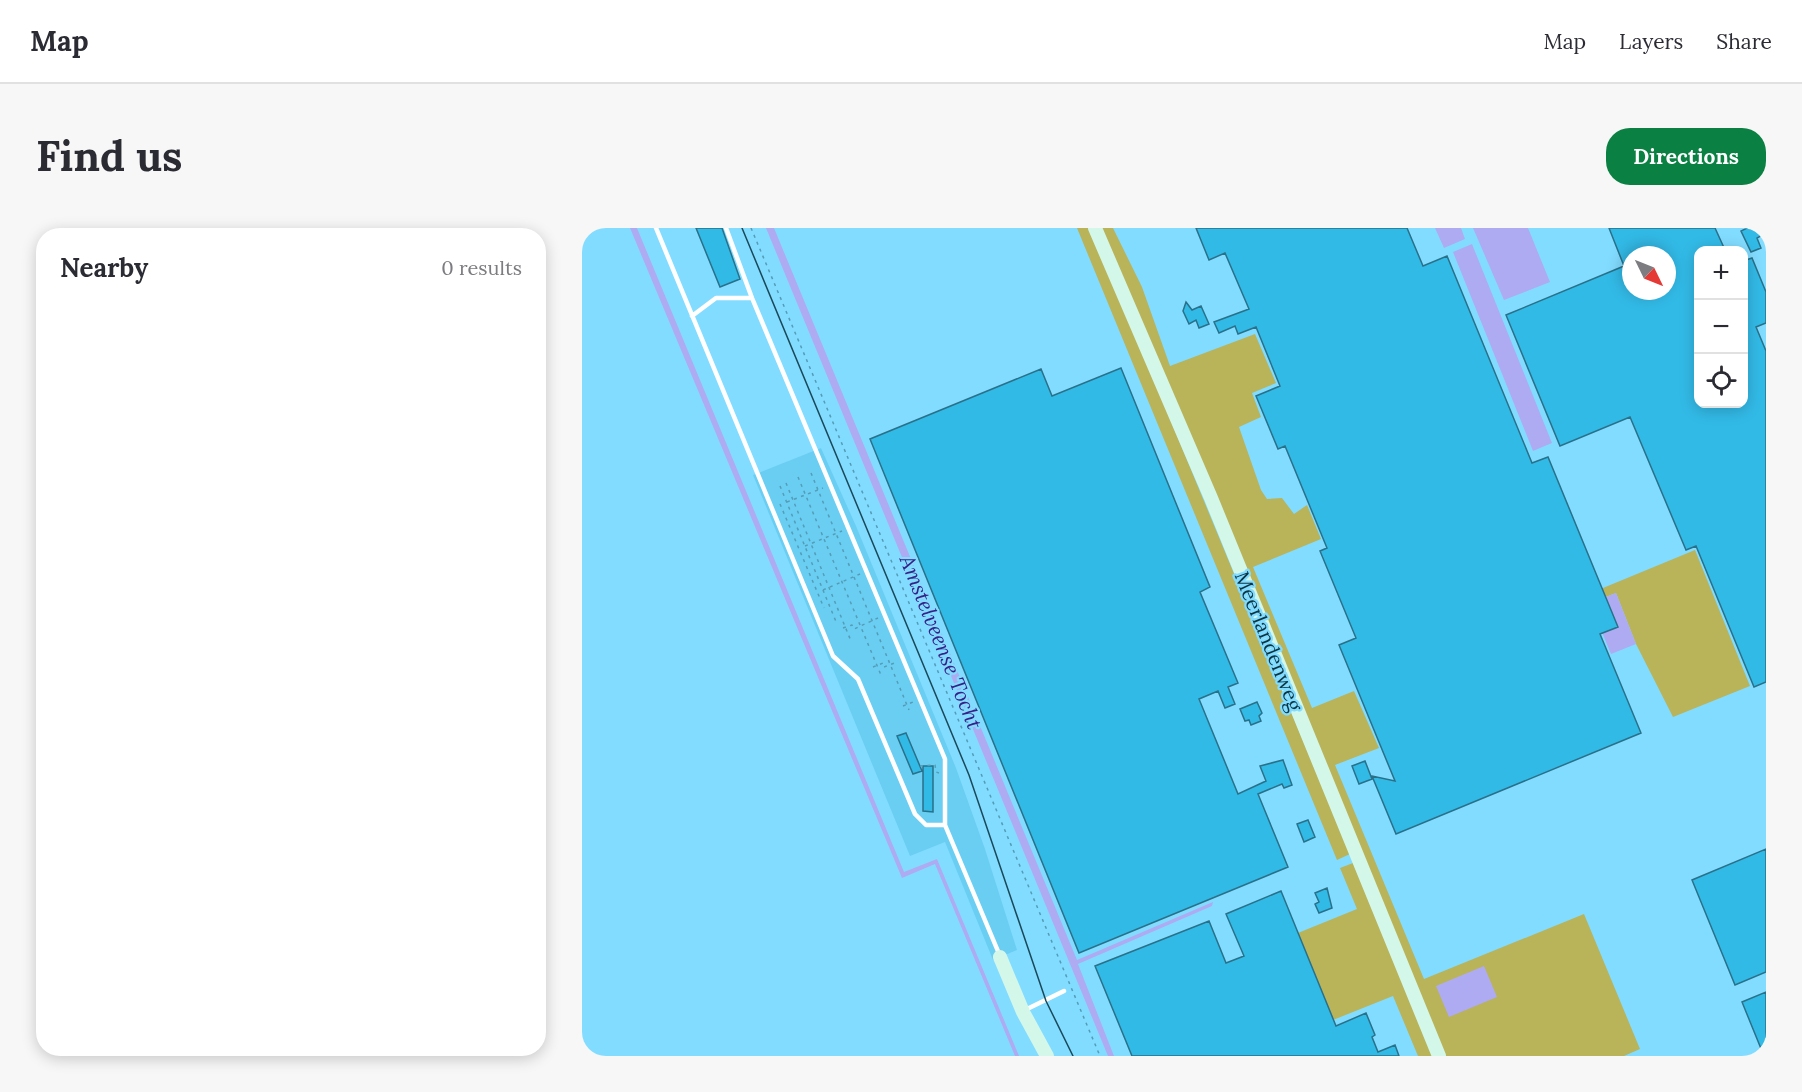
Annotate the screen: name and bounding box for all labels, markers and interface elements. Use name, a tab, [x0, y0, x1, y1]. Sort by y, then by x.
text: Map	[30, 23, 89, 59]
text: Map	[1543, 28, 1586, 55]
text: Layers	[1619, 28, 1683, 55]
text: Share	[1716, 28, 1772, 55]
button: Directions	[1606, 128, 1766, 185]
text: Find us	[36, 129, 182, 183]
north arrow	[1622, 246, 1676, 300]
map controls	[1694, 246, 1748, 408]
button: +	[1694, 246, 1748, 300]
text: Nearby	[60, 251, 148, 284]
text: 0 results	[441, 255, 522, 280]
button: −	[1694, 300, 1748, 354]
button: locate	[1694, 354, 1748, 408]
water label: Amstelveense Tocht	[893, 550, 988, 733]
street label: Meerlandenweg	[1230, 567, 1309, 715]

